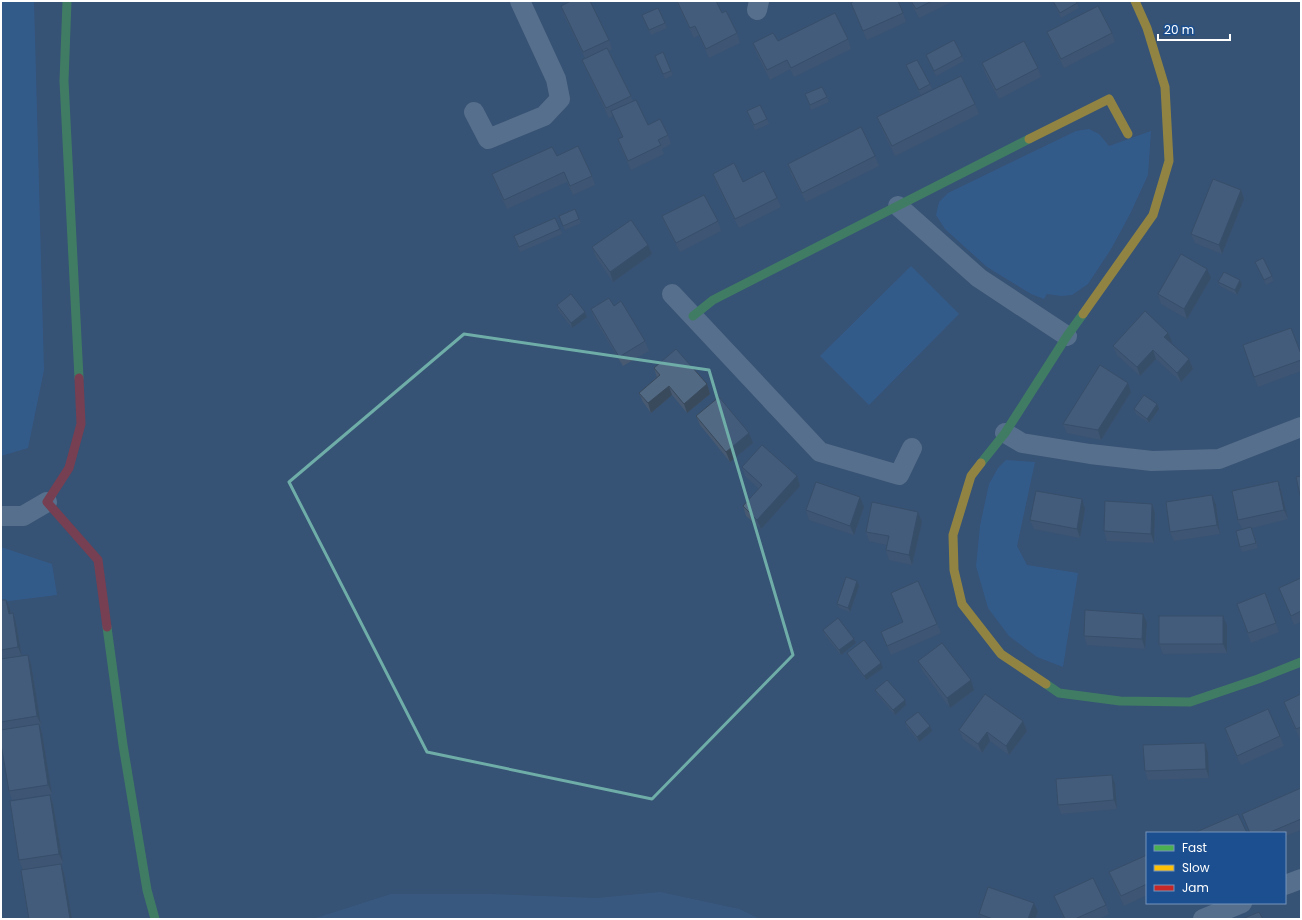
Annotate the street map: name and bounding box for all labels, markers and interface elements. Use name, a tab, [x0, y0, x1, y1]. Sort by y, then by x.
scale bar	[1158, 16, 1230, 42]
text: 20 m	[1164, 21, 1194, 38]
legend	[1146, 832, 1286, 904]
text: Fast	[1182, 839, 1207, 856]
text: Slow	[1182, 859, 1210, 876]
text: Jam	[1182, 879, 1209, 896]

